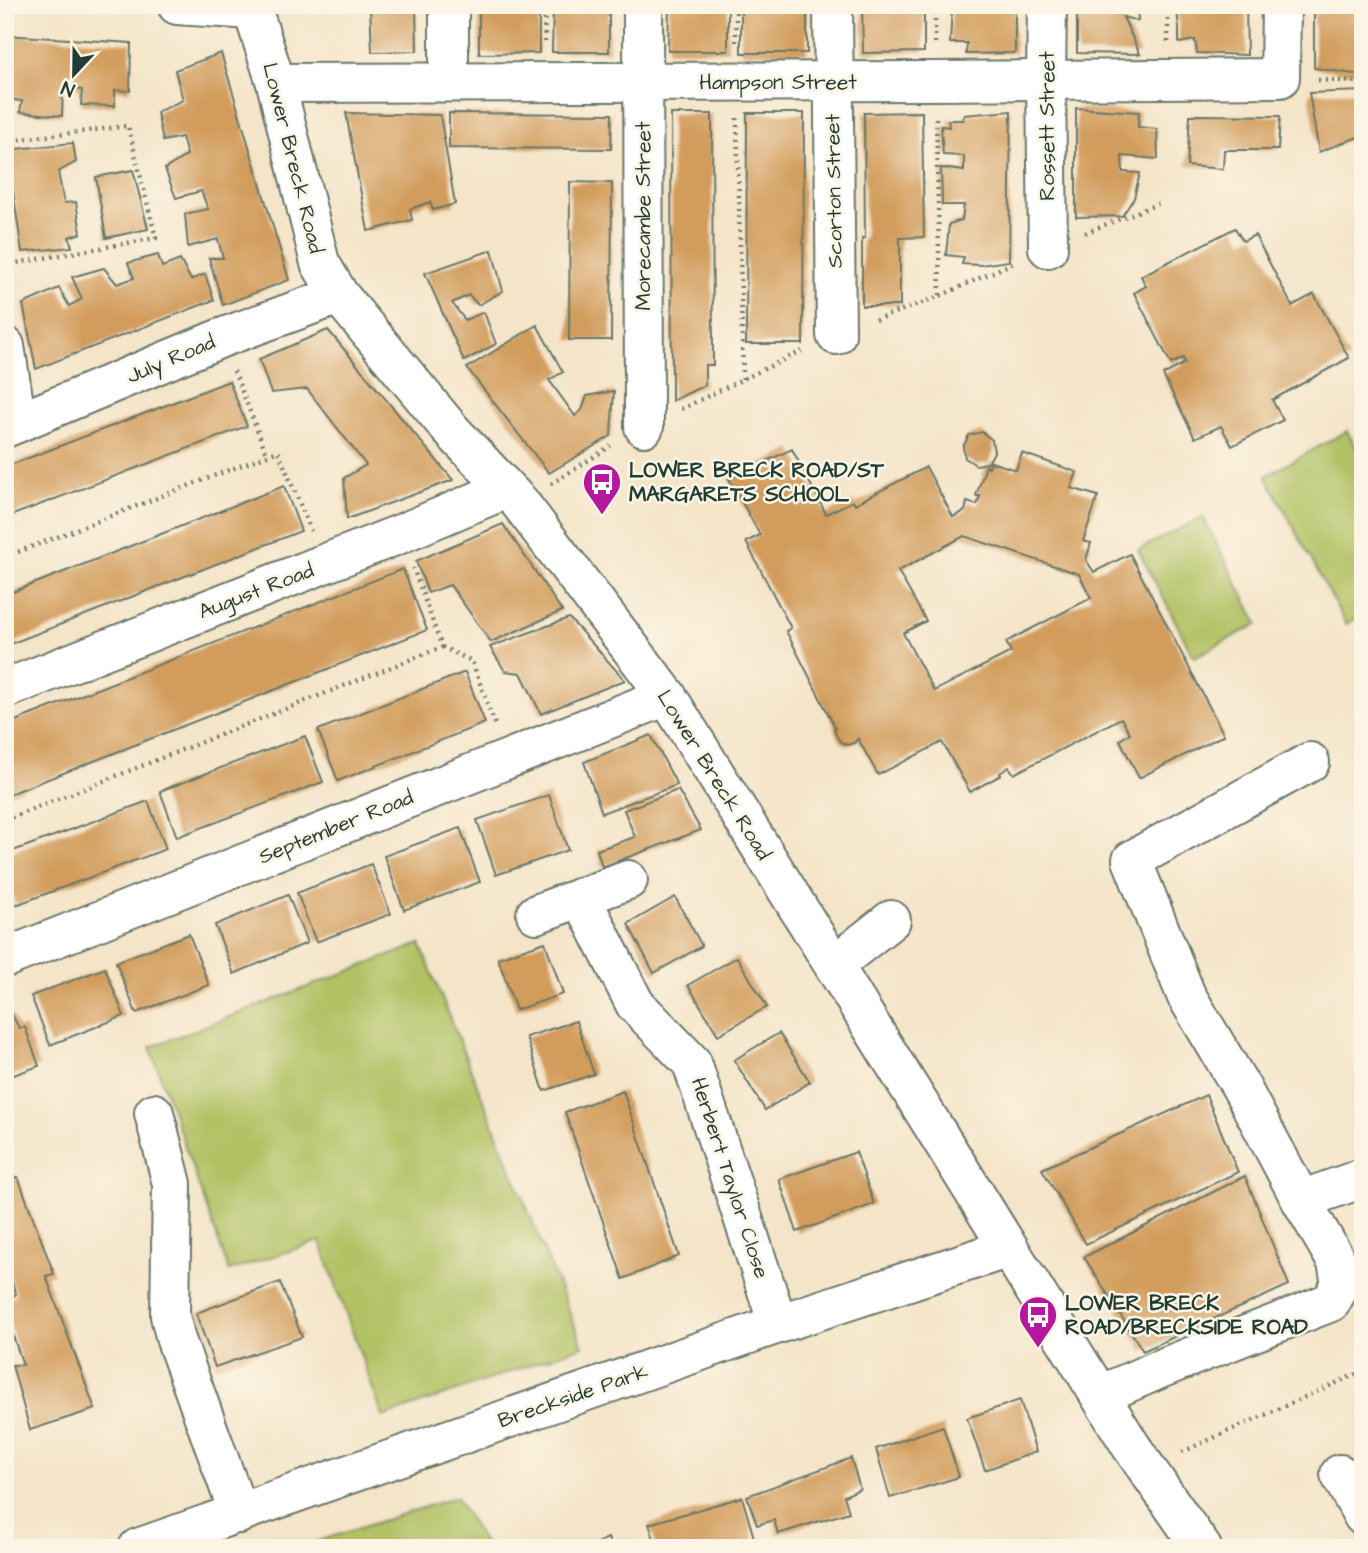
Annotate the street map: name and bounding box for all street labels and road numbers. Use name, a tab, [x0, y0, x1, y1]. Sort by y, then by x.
street label: Rossett Street	[1033, 51, 1062, 201]
street label: Lower Breck Road	[255, 60, 331, 257]
street label: Hampson Street	[699, 68, 857, 98]
street label: Scorton Street	[818, 113, 850, 268]
street label: Morecambe Street	[629, 121, 658, 310]
street label: July Road	[122, 327, 221, 392]
street label: August Road	[194, 556, 319, 628]
street label: Lower Breck Road	[650, 684, 778, 866]
street label: September Road	[254, 783, 418, 872]
street label: Herbert Taylor Close	[682, 1074, 776, 1283]
street label: Breckside Park	[494, 1357, 652, 1435]

